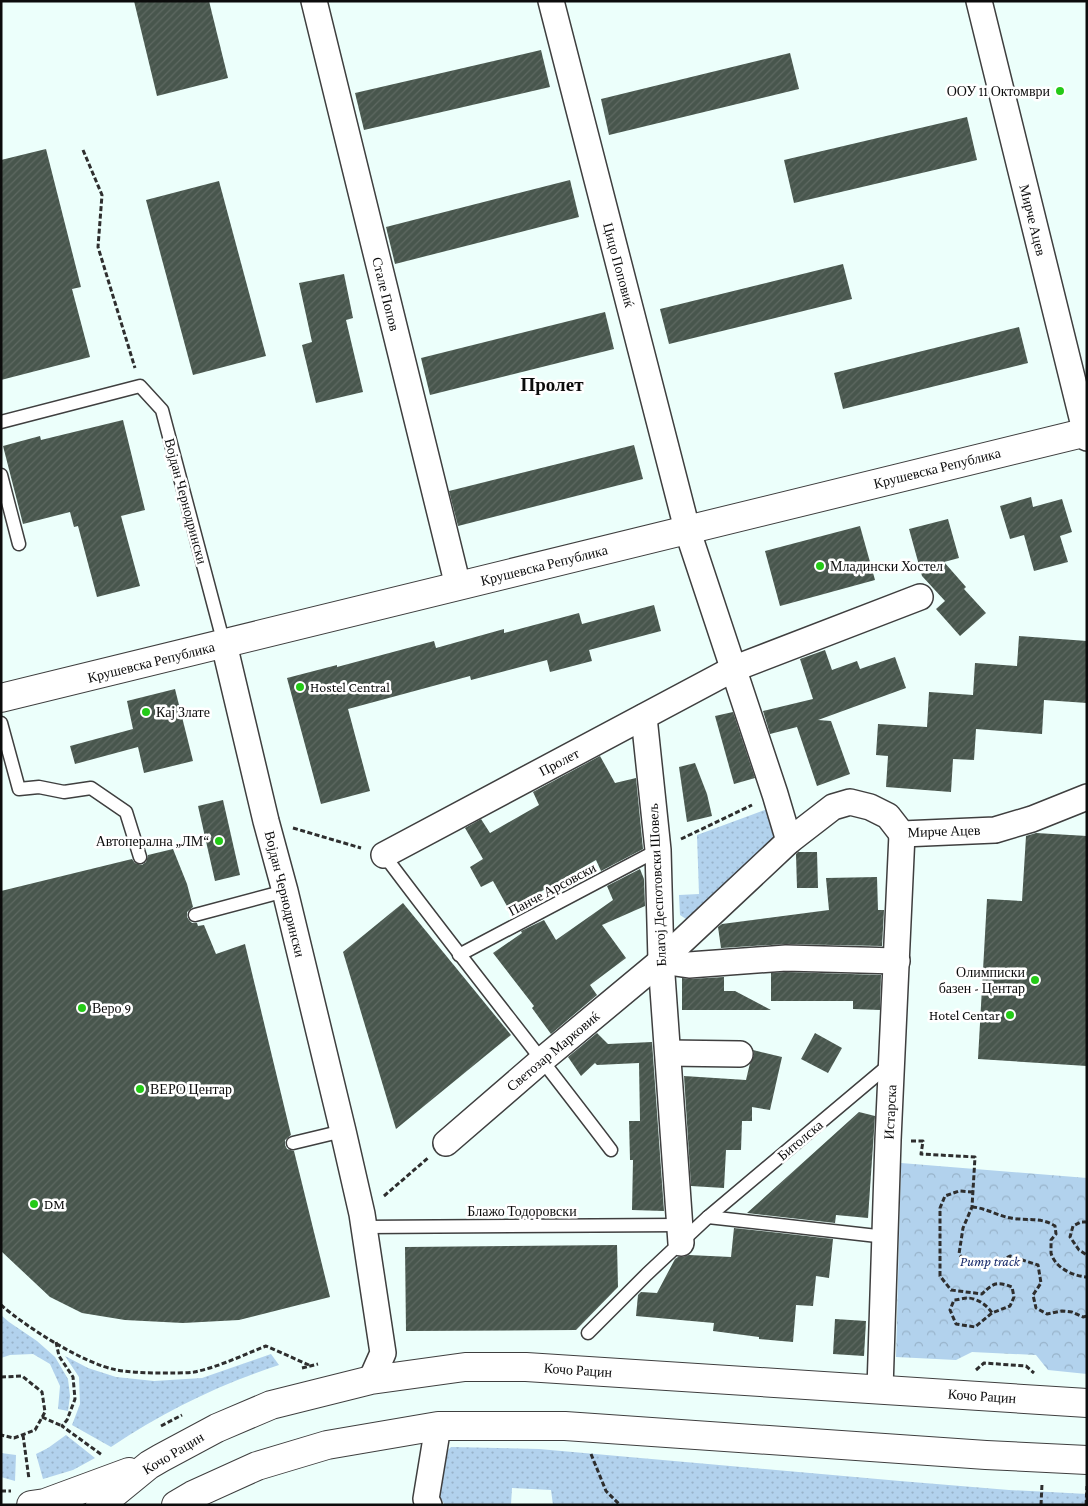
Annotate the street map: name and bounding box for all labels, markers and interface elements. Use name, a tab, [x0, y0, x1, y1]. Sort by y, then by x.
place label: ООУ 11 Октомври	[947, 83, 1051, 99]
marker: ООУ 11 Октомври	[1054, 85, 1066, 97]
street label: Мирче Ацев	[1016, 183, 1050, 258]
street label: Цицо Поповиќ	[600, 221, 638, 309]
street label: Стале Попов	[369, 255, 403, 333]
district label: Пролет	[520, 374, 584, 395]
street label: Војдан Чернодрински	[161, 436, 211, 566]
street label: Крушевска Република	[872, 444, 1003, 492]
street label: Крушевска Република	[479, 541, 610, 589]
place label: Младински Хостел	[830, 558, 943, 574]
marker: Младински Хостел	[814, 560, 826, 572]
street label: Крушевска Република	[86, 638, 217, 686]
place label: Hostel Central	[310, 679, 390, 695]
marker: Hostel Central	[294, 681, 306, 693]
place label: Кај Злате	[156, 704, 210, 720]
marker: Кај Злате	[140, 706, 152, 718]
street label: Пролет	[536, 745, 582, 779]
street label: Благој Деспотовски Шовељ	[645, 803, 669, 967]
street label: Мирче Ацев	[907, 822, 981, 840]
street label: Војдан Чернодрински	[262, 829, 309, 959]
place label: Автоперална „ЛМ“	[96, 833, 209, 849]
marker: Автоперална „ЛМ“	[213, 835, 225, 847]
street label: Панче Арсовски	[505, 859, 599, 919]
place label: Олимписки базен - Центар	[939, 964, 1025, 996]
marker: Олимписки базен - Центар	[1029, 974, 1041, 986]
place label: Веро 9	[92, 1000, 131, 1016]
marker: Веро 9	[76, 1002, 88, 1014]
street label: Светозар Марковиќ	[503, 1007, 603, 1094]
place label: Hotel Centar	[929, 1007, 1000, 1023]
marker: Hotel Centar	[1004, 1009, 1016, 1021]
place label: ВЕРО Центар	[150, 1081, 232, 1097]
marker: ВЕРО Центар	[134, 1083, 146, 1095]
street label: Истарска	[881, 1083, 899, 1140]
street label: Битолска	[774, 1116, 827, 1164]
place label: DM	[44, 1196, 65, 1212]
marker: DM	[28, 1198, 40, 1210]
street label: Блажо Тодоровски	[467, 1203, 577, 1219]
park label: Pump track	[960, 1253, 1021, 1269]
street label: Кочо Рацин	[543, 1360, 613, 1380]
street label: Кочо Рацин	[947, 1386, 1017, 1406]
street label: Кочо Рацин	[140, 1428, 207, 1477]

